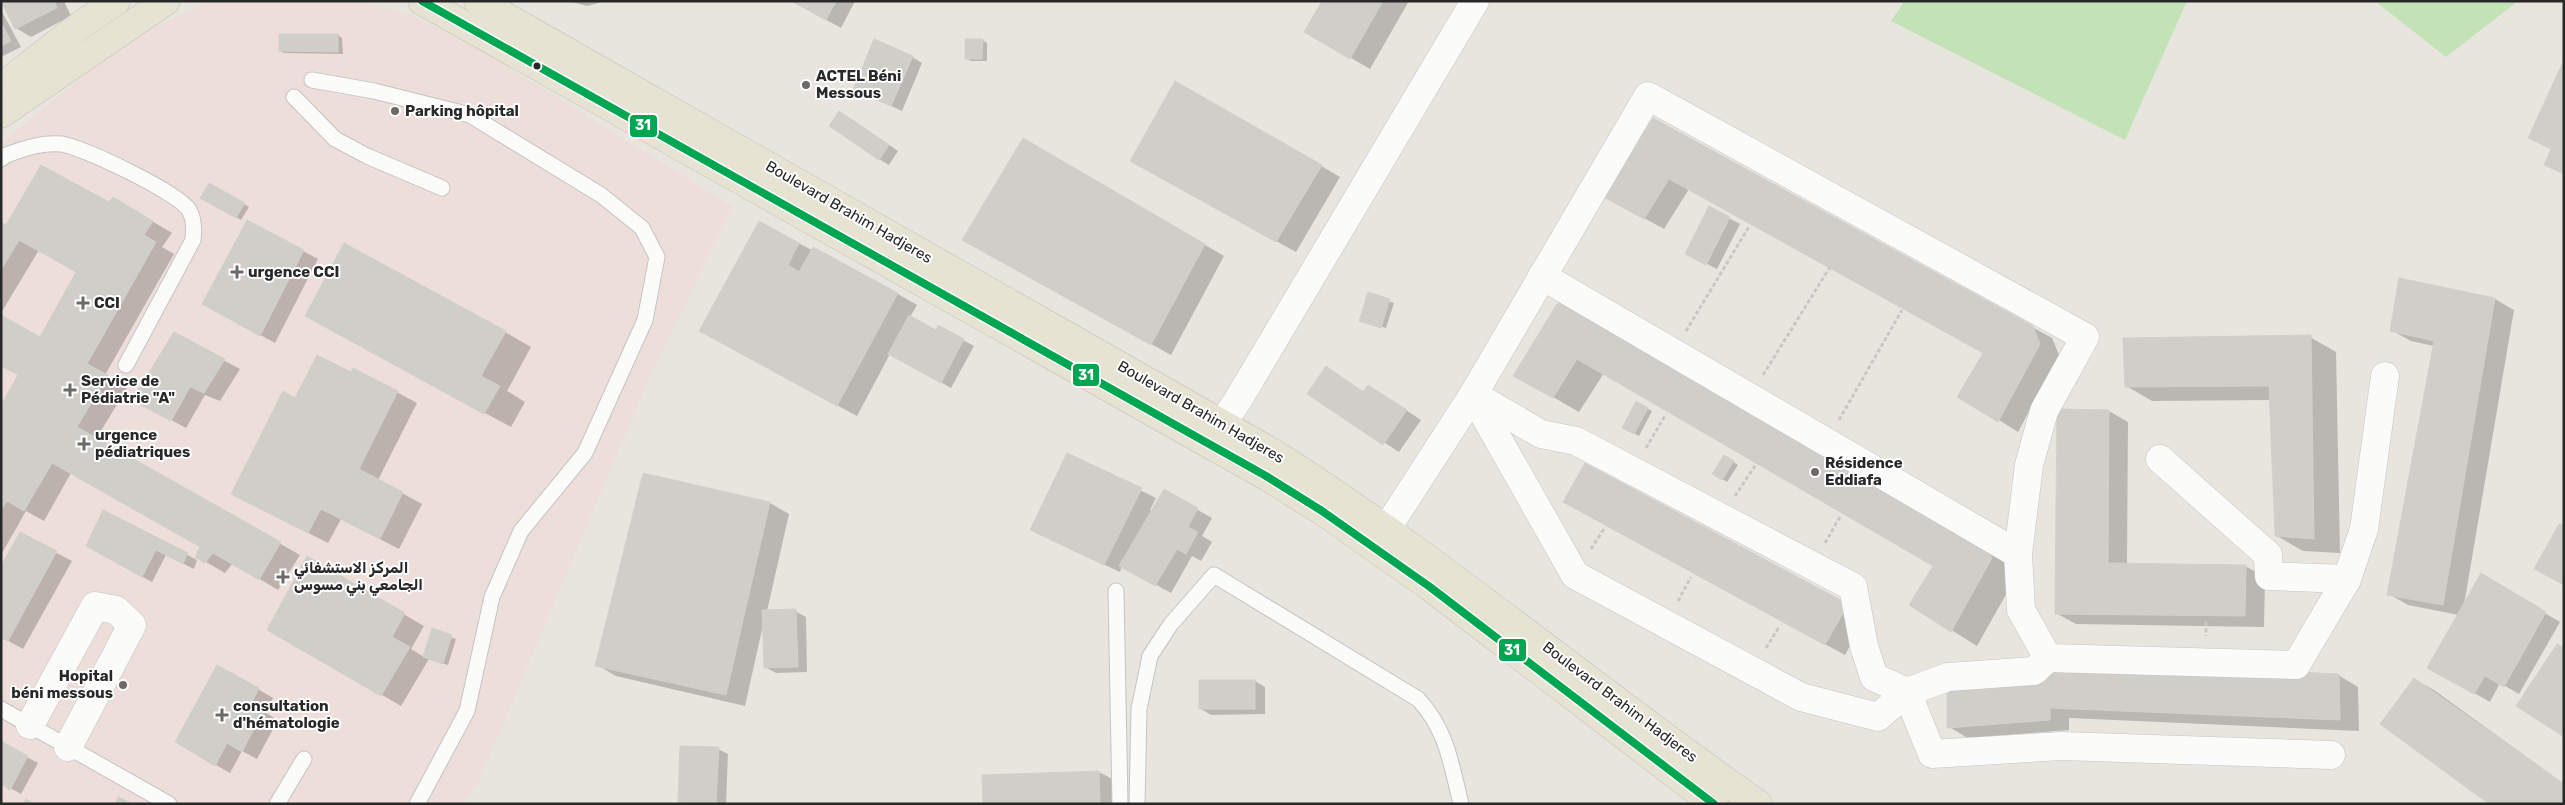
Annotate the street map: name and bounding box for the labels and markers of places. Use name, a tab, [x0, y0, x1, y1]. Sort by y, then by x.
unlabelled marker	[532, 61, 542, 71]
place label: ACTEL Béni Messous	[816, 67, 901, 102]
marker: ACTEL Béni Messous	[800, 79, 812, 91]
place label: Parking hôpital	[405, 102, 519, 120]
marker: Parking hôpital	[389, 105, 401, 117]
place label: urgence CCI	[248, 263, 339, 281]
marker: urgence CCI	[230, 265, 244, 279]
place label: CCI	[94, 294, 120, 312]
marker: CCI	[76, 296, 90, 310]
place label: Service de Pédiatrie "A"	[81, 372, 175, 407]
marker: Service de Pédiatrie "A"	[63, 383, 77, 397]
place label: urgence pédiatriques	[95, 426, 190, 461]
marker: urgence pédiatriques	[77, 437, 91, 451]
place label: Résidence Eddiafa	[1825, 454, 1903, 489]
marker: Résidence Eddiafa	[1809, 466, 1821, 478]
place label: المركز الاستشفائي الجامعي بني مسوس	[294, 559, 423, 597]
marker: المركز الاستشفائي الجامعي بني مسوس	[276, 570, 290, 584]
place label: Hopital béni messous	[11, 667, 113, 702]
marker: Hopital béni messous	[117, 679, 129, 691]
place label: consultation d'hématologie	[233, 697, 340, 732]
marker: consultation d'hématologie	[215, 708, 229, 722]

